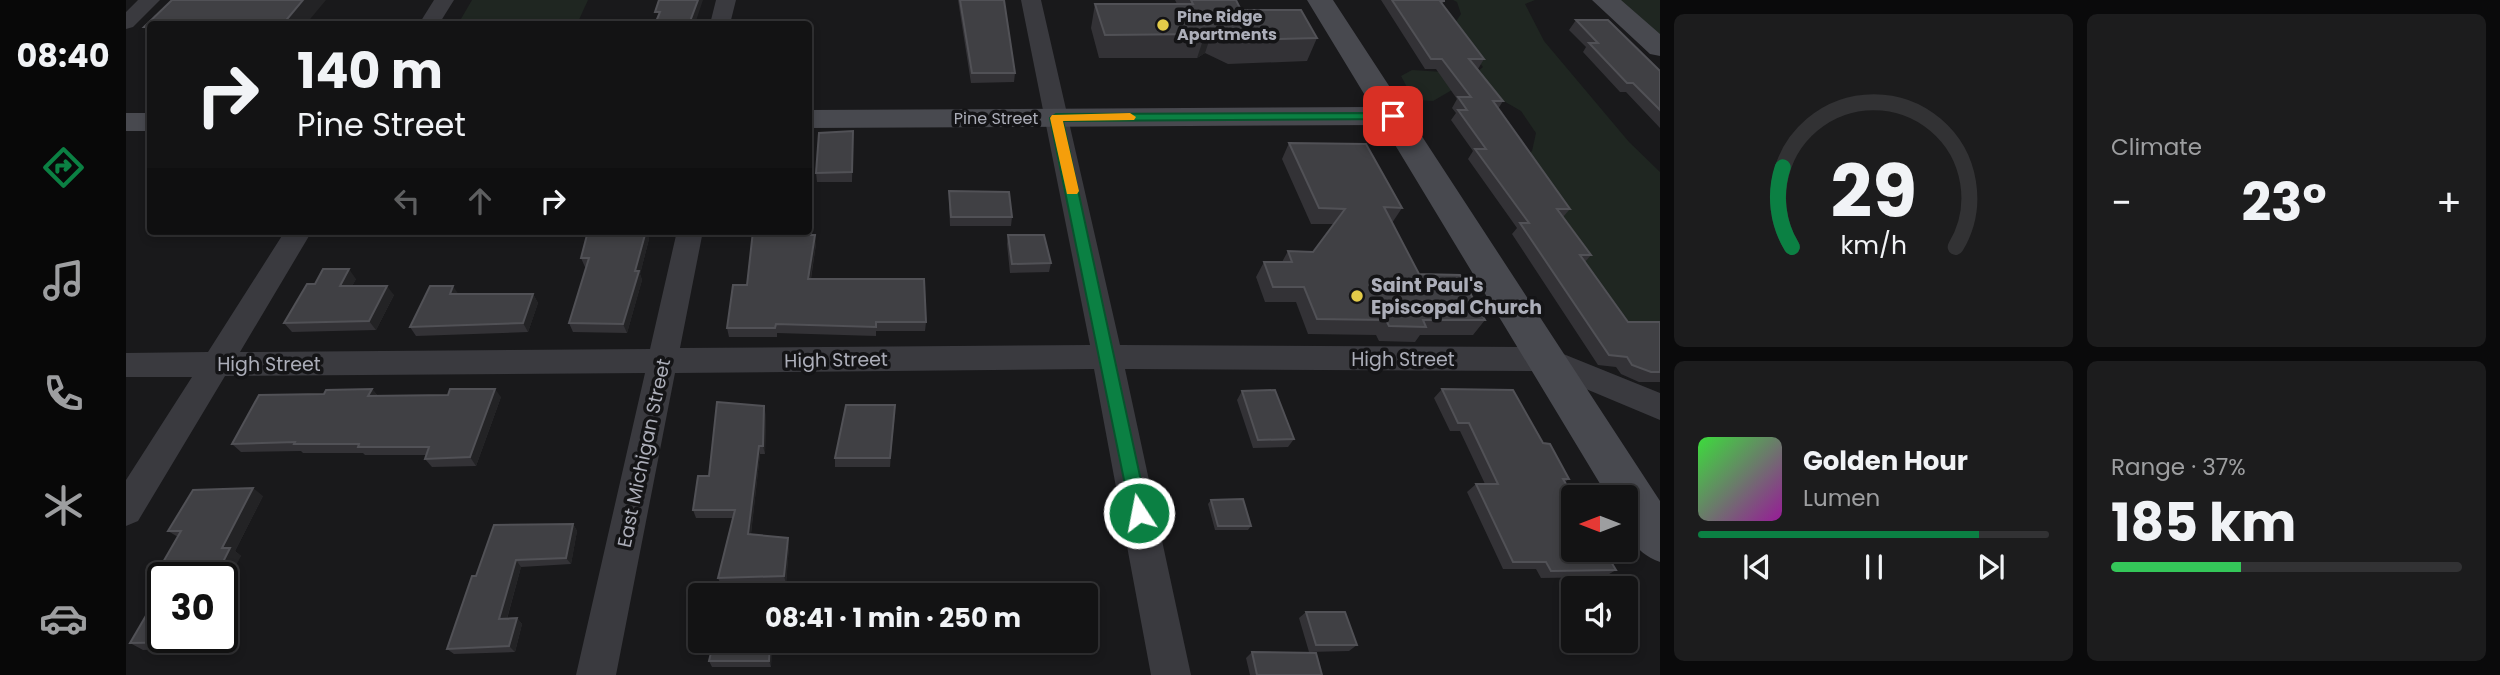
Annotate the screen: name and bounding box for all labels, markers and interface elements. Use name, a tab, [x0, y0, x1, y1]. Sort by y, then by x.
place label: Pine Ridge Apartments	[1177, 5, 1277, 46]
marker: Pine Ridge Apartments	[1155, 17, 1171, 33]
text: 08:40	[16, 33, 110, 78]
text: 140 m	[297, 37, 443, 105]
icon: right	[182, 49, 273, 140]
pin	[1363, 86, 1423, 146]
icon: arrive	[1374, 97, 1412, 135]
text: Pine Street	[297, 102, 466, 147]
street label: Pine Street	[954, 107, 1038, 130]
text: Climate	[2111, 131, 2202, 163]
text: 29	[1830, 141, 1917, 242]
icon: directions	[39, 143, 88, 192]
text: 23°	[2241, 166, 2327, 239]
text: −	[2111, 176, 2132, 229]
text: +	[2436, 176, 2462, 229]
icon: left	[388, 182, 426, 220]
icon: ahead	[461, 182, 499, 220]
icon: right	[534, 182, 572, 220]
text: km/h	[1840, 227, 1907, 262]
icon: music	[39, 256, 88, 305]
place label: Saint Paul's Episcopal Church	[1371, 272, 1542, 321]
marker: Saint Paul's Episcopal Church	[1349, 288, 1365, 304]
street label: High Street	[784, 346, 888, 374]
street label: High Street	[1351, 346, 1455, 373]
street label: High Street	[217, 351, 321, 378]
street label: East Michigan Street	[611, 356, 677, 550]
icon: phone	[39, 369, 88, 418]
text: Golden Hour	[1803, 443, 1968, 479]
text: Range · 37%	[2111, 451, 2246, 483]
position arrow	[1102, 476, 1176, 550]
icon: climate	[39, 481, 88, 530]
text: Lumen	[1803, 482, 1880, 514]
north arrow	[1561, 485, 1638, 562]
map controls	[1561, 485, 1638, 653]
text: 185 km	[2111, 486, 2296, 559]
icon: previous	[1738, 548, 1776, 586]
icon: pause	[1855, 548, 1893, 586]
icon: next	[1972, 548, 2010, 586]
speed limit sign: 30	[147, 562, 238, 653]
button: sound	[1561, 576, 1638, 653]
icon: car	[39, 594, 88, 643]
text: 08:41 · 1 min · 250 m	[765, 600, 1021, 636]

